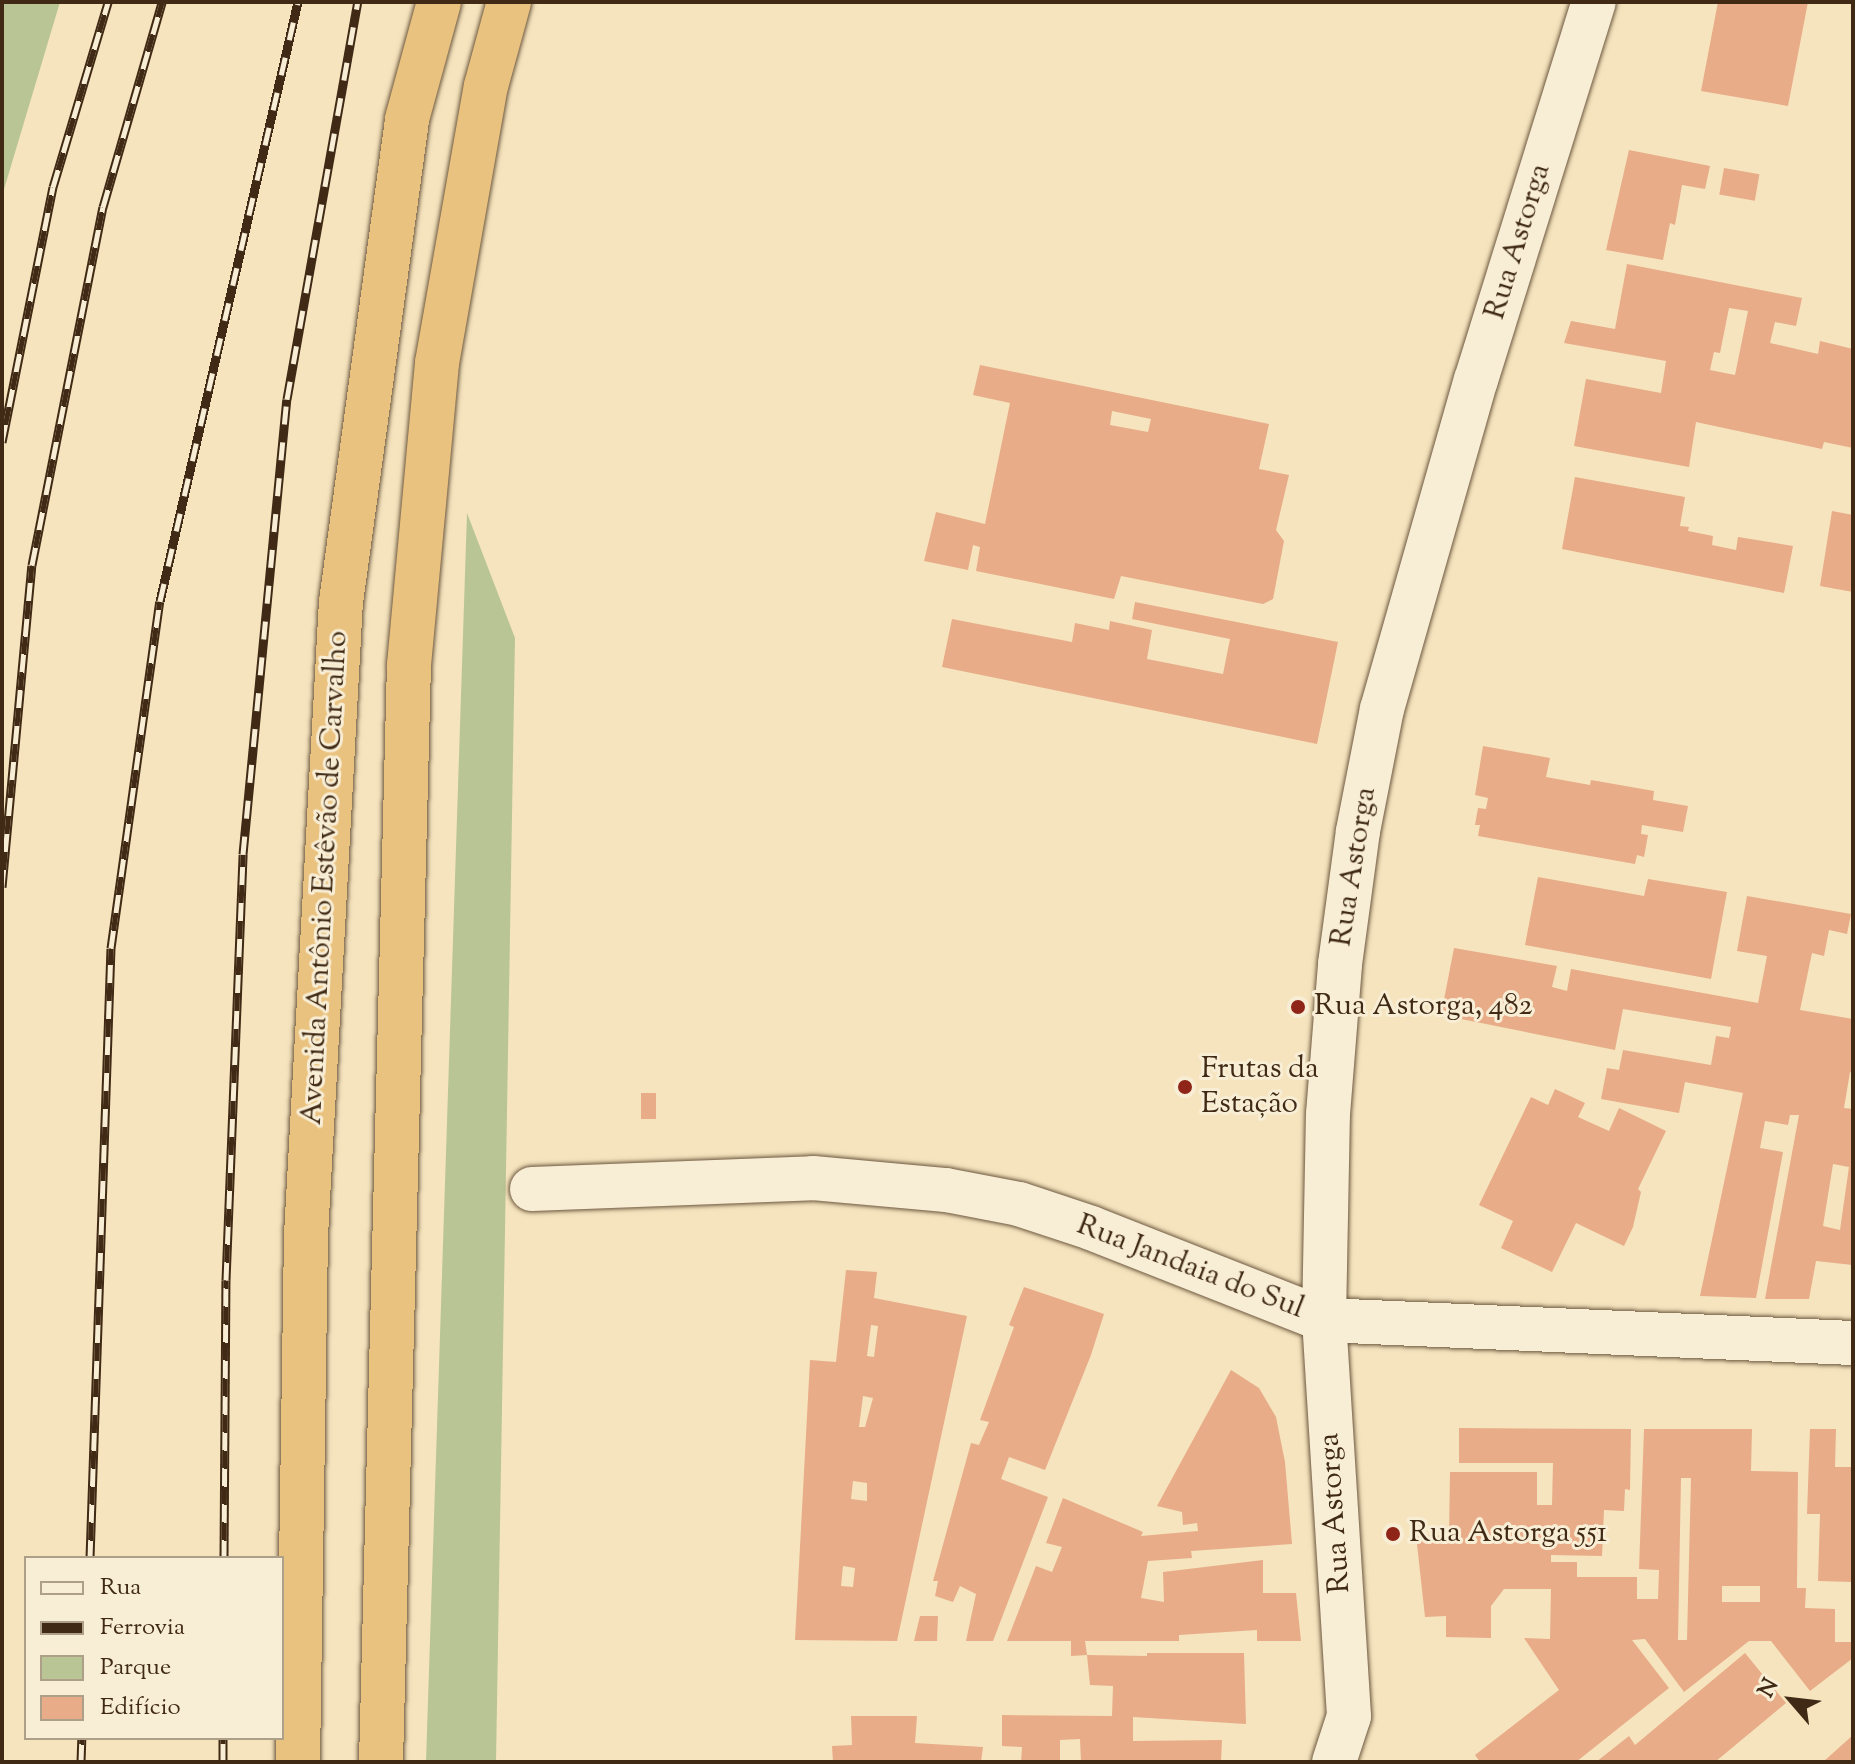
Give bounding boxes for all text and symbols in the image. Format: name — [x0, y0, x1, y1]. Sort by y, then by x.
street label: Rua Astorga — [1478, 160, 1560, 324]
street label: Avenida Antônio Estêvão de Carvalho — [295, 630, 357, 1126]
street label: Rua Astorga — [1325, 785, 1385, 949]
place label: Rua Astorga, 482 — [1314, 989, 1532, 1025]
marker: Rua Astorga, 482 — [1289, 998, 1307, 1016]
place label: Frutas da Estação — [1201, 1052, 1319, 1122]
marker: Frutas da Estação — [1176, 1078, 1194, 1096]
street label: Rua Jandaia do Sul — [1071, 1208, 1309, 1328]
street label: Rua Astorga — [1312, 1432, 1360, 1594]
place label: Rua Astorga 551 — [1409, 1516, 1607, 1552]
marker: Rua Astorga 551 — [1384, 1525, 1402, 1543]
legend — [24, 1556, 284, 1740]
text: Rua — [100, 1571, 141, 1605]
text: Ferrovia — [100, 1611, 185, 1645]
text: Parque — [100, 1651, 171, 1685]
north arrow — [1751, 1660, 1831, 1740]
text: N — [1752, 1673, 1788, 1704]
text: Edifício — [100, 1691, 181, 1725]

